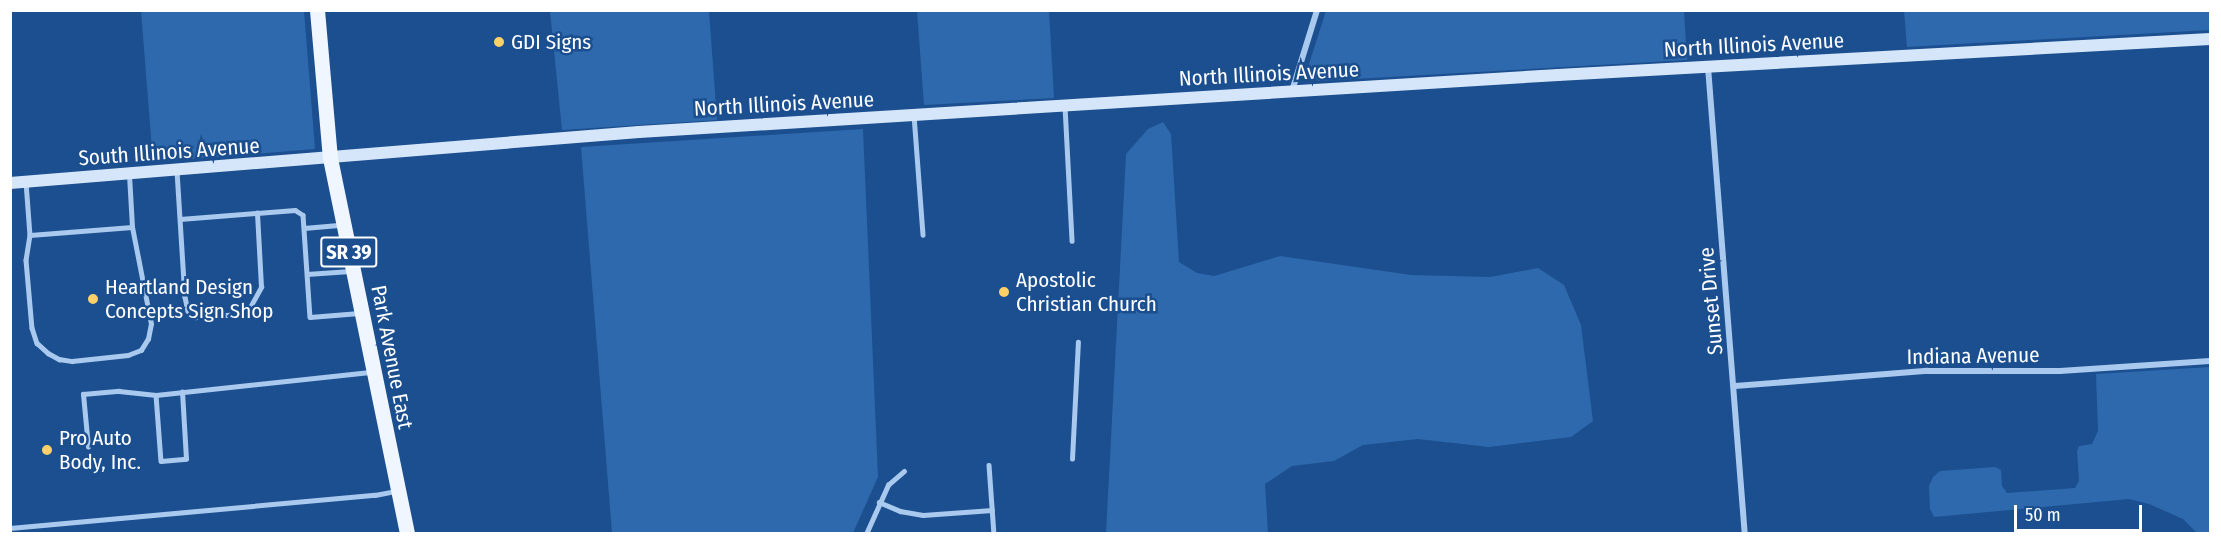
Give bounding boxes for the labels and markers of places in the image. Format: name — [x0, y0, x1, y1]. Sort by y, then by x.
place label: GDI Signs — [511, 29, 591, 55]
marker: GDI Signs — [492, 35, 506, 49]
place label: Apostolic Christian Church — [1016, 267, 1157, 317]
place label: Heartland Design Concepts Sign Shop — [105, 274, 274, 324]
marker: Apostolic Christian Church — [997, 285, 1011, 299]
marker: Heartland Design Concepts Sign Shop — [86, 292, 100, 306]
place label: Pro Auto Body, Inc. — [59, 425, 141, 475]
marker: Pro Auto Body, Inc. — [40, 443, 54, 457]

